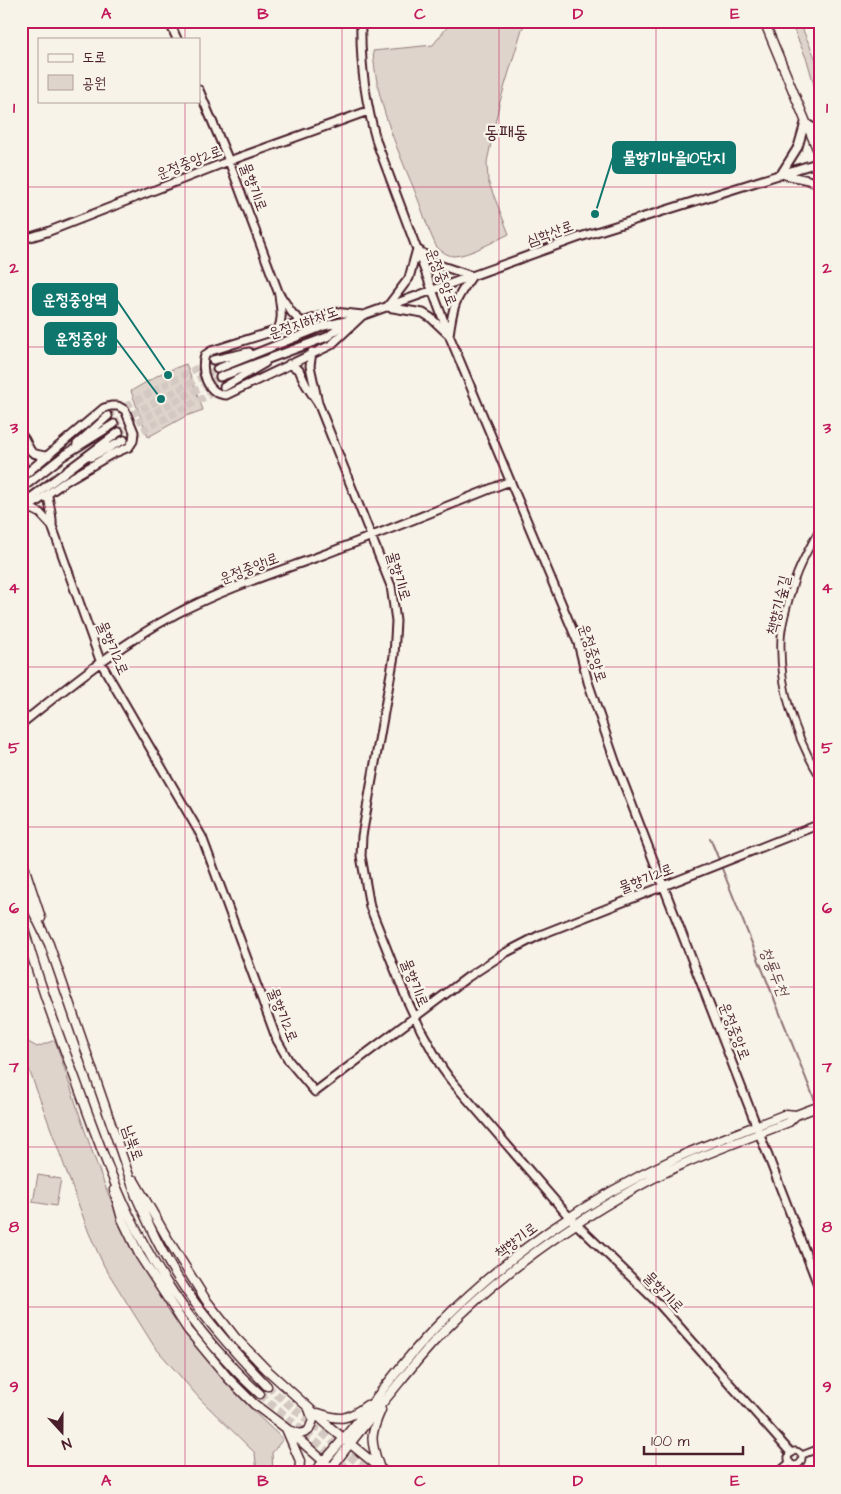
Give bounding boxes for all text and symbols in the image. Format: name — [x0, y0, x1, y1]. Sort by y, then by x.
text: A — [101, 3, 112, 25]
text: B — [257, 3, 269, 25]
text: C — [414, 3, 426, 25]
text: D — [573, 3, 584, 25]
text: E — [730, 3, 740, 25]
legend — [38, 38, 200, 102]
text: 도로 — [82, 47, 106, 68]
text: 공원 — [82, 73, 106, 94]
text: 1 — [13, 97, 16, 119]
text: 1 — [826, 97, 829, 119]
district label: 동패동 — [484, 120, 528, 145]
street label: 운정중앙2로 — [153, 140, 225, 185]
callout: 물향기마을10단지 — [613, 142, 735, 173]
text: 물향기마을10단지 — [623, 147, 725, 169]
street label: 물향기1로 — [235, 160, 272, 214]
street label: 심학산로 — [524, 215, 576, 252]
street label: 운정중앙로 — [421, 245, 462, 309]
text: 2 — [8, 257, 19, 279]
text: 2 — [821, 257, 832, 279]
callout: 운정중앙역 — [33, 284, 117, 315]
text: 운정중앙역 — [43, 289, 107, 311]
street label: 운정지하차도 — [266, 301, 341, 344]
callout: 운정중앙 — [45, 323, 116, 354]
text: 운정중앙 — [55, 328, 107, 350]
text: 3 — [9, 417, 19, 439]
text: 3 — [822, 417, 832, 439]
street label: 운정중앙1로 — [216, 548, 282, 589]
street label: 물향기1로 — [381, 549, 416, 603]
street label: 책향기숲길 — [761, 573, 796, 637]
text: 4 — [9, 577, 20, 599]
text: 4 — [822, 577, 833, 599]
street label: 물향기2로 — [91, 618, 134, 678]
street label: 운정중앙로 — [573, 621, 612, 685]
text: 5 — [8, 737, 20, 759]
text: 5 — [821, 737, 833, 759]
street label: 물향기2로 — [616, 858, 676, 898]
text: 6 — [9, 897, 19, 919]
text: 6 — [822, 897, 832, 919]
water label: 청룡두천 — [754, 943, 795, 1001]
street label: 물향기1로 — [395, 956, 434, 1010]
street label: 물향기2로 — [262, 985, 303, 1045]
street label: 운정중앙로 — [714, 999, 755, 1063]
text: 7 — [8, 1056, 19, 1078]
text: 7 — [821, 1056, 832, 1078]
street label: 남북로 — [117, 1123, 148, 1164]
text: 8 — [9, 1216, 20, 1238]
text: 8 — [822, 1216, 833, 1238]
street label: 책향기로 — [491, 1217, 542, 1263]
street label: 물향기1로 — [639, 1267, 689, 1318]
text: 9 — [9, 1376, 19, 1398]
text: 9 — [822, 1376, 832, 1398]
north arrow — [38, 1406, 88, 1456]
scale bar — [644, 1424, 742, 1456]
text: 100 m — [651, 1431, 690, 1452]
text: N — [58, 1432, 74, 1454]
text: A — [101, 1470, 112, 1492]
text: B — [257, 1470, 269, 1492]
text: C — [414, 1470, 426, 1492]
text: D — [573, 1470, 584, 1492]
text: E — [730, 1470, 740, 1492]

